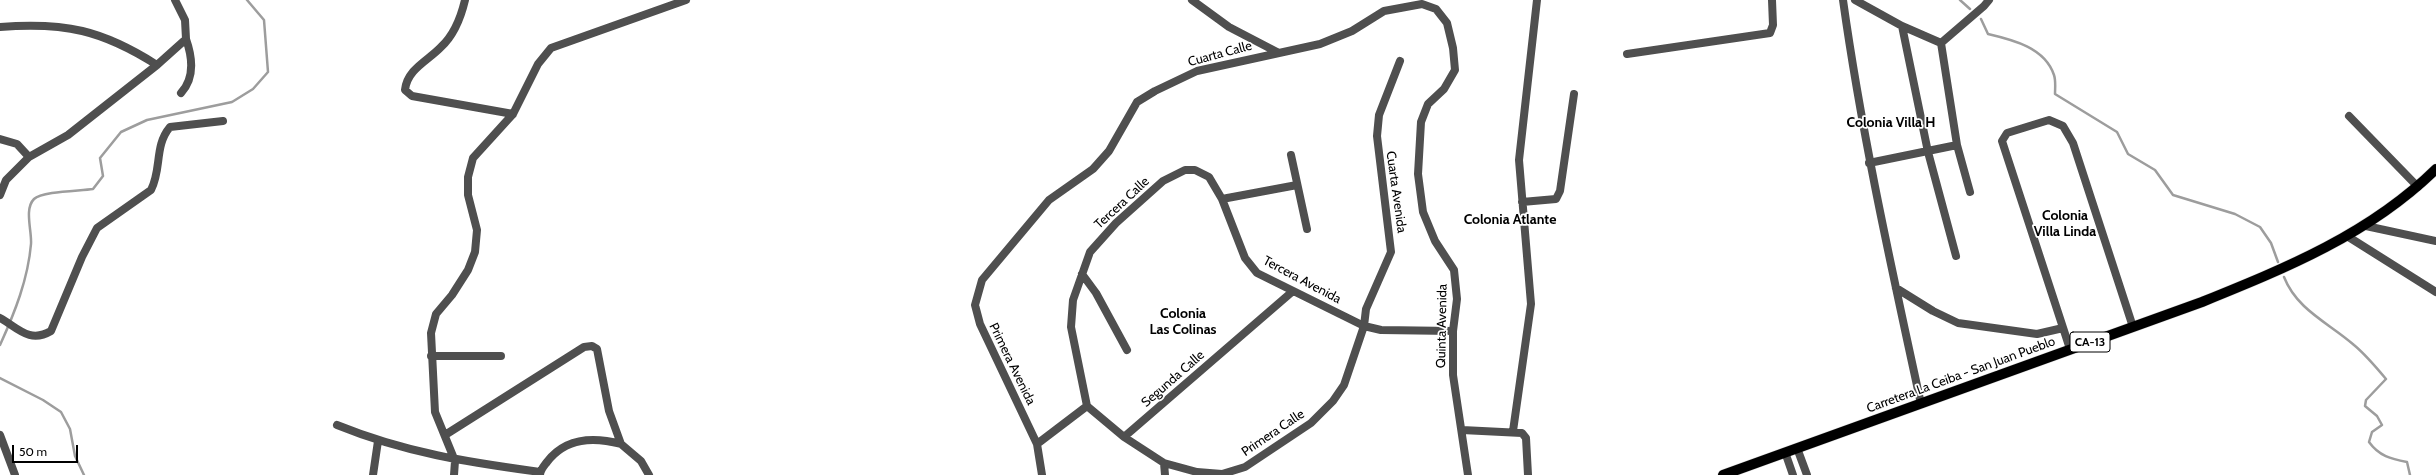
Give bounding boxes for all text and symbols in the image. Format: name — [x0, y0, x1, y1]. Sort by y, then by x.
street label: Cuarta Calle — [1186, 38, 1254, 70]
district label: Colonia Villa H — [1847, 115, 1935, 131]
street label: Cuarta Avenida — [1383, 150, 1409, 234]
street label: Tercera Calle — [1091, 174, 1153, 232]
district label: Colonia Villa Linda — [2034, 208, 2096, 240]
district label: Colonia Atlante — [1464, 212, 1556, 228]
street label: Tercera Avenida — [1260, 253, 1344, 307]
street label: Quinta Avenida — [1433, 284, 1451, 368]
district label: Colonia Las Colinas — [1149, 306, 1217, 338]
street label: Primera Avenida — [985, 320, 1039, 408]
road number: CA-13 — [2070, 332, 2110, 352]
street label: Carretera La Ceiba - San Juan Pueblo — [1865, 334, 2057, 416]
street label: Segunda Calle — [1138, 347, 1208, 411]
street label: Primera Calle — [1239, 406, 1307, 460]
scale bar — [14, 437, 80, 463]
text: 50 m — [19, 444, 47, 459]

